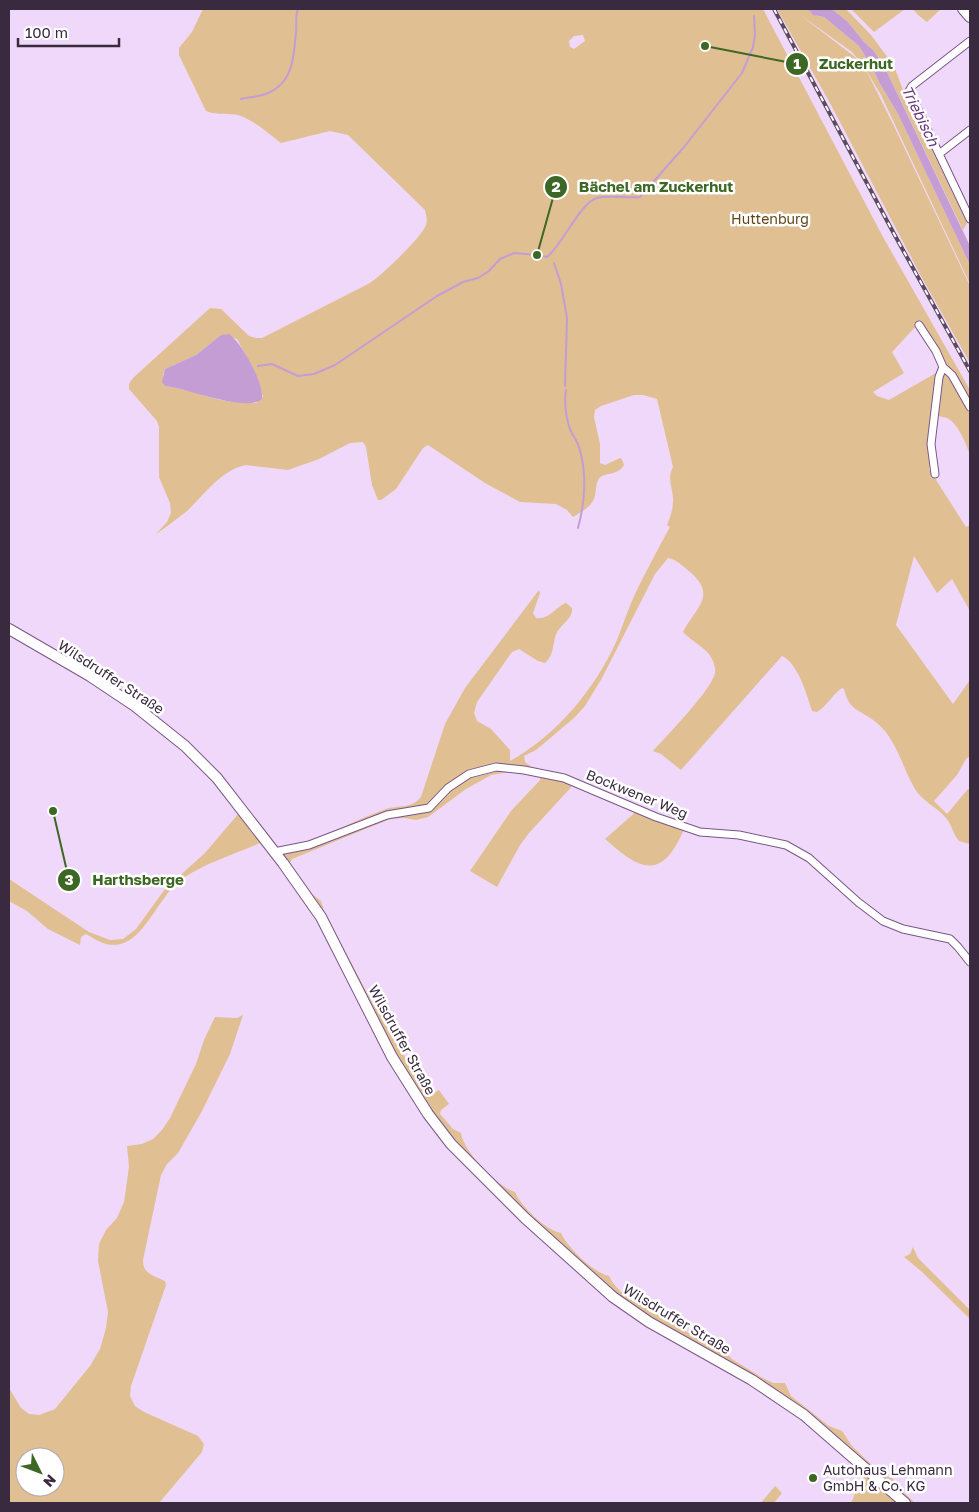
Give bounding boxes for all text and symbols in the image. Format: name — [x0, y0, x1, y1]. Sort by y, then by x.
scale bar — [18, 15, 119, 47]
text: 100 m — [25, 23, 68, 41]
callout: Zuckerhut — [784, 49, 903, 79]
text: 1 — [793, 54, 801, 72]
text: Zuckerhut — [819, 54, 893, 72]
water label: Triebisch — [899, 82, 944, 149]
callout: Bächel am Zuckerhut — [543, 172, 743, 202]
text: 2 — [551, 177, 561, 195]
text: Bächel am Zuckerhut — [579, 177, 733, 195]
park label: Huttenburg — [731, 210, 809, 227]
street label: Wilsdruffer Straße — [55, 636, 167, 717]
street label: Bockwener Weg — [584, 765, 690, 822]
callout: Harthsberge — [57, 865, 193, 895]
text: 3 — [64, 870, 74, 888]
text: Harthsberge — [92, 870, 184, 888]
street label: Wilsdruffer Straße — [365, 982, 440, 1098]
street label: Wilsdruffer Straße — [620, 1280, 734, 1357]
north arrow — [15, 1447, 65, 1497]
place label: Autohaus Lehmann GmbH & Co. KG — [823, 1461, 953, 1494]
text: N — [40, 1471, 60, 1491]
marker: Autohaus Lehmann GmbH & Co. KG — [807, 1472, 819, 1484]

